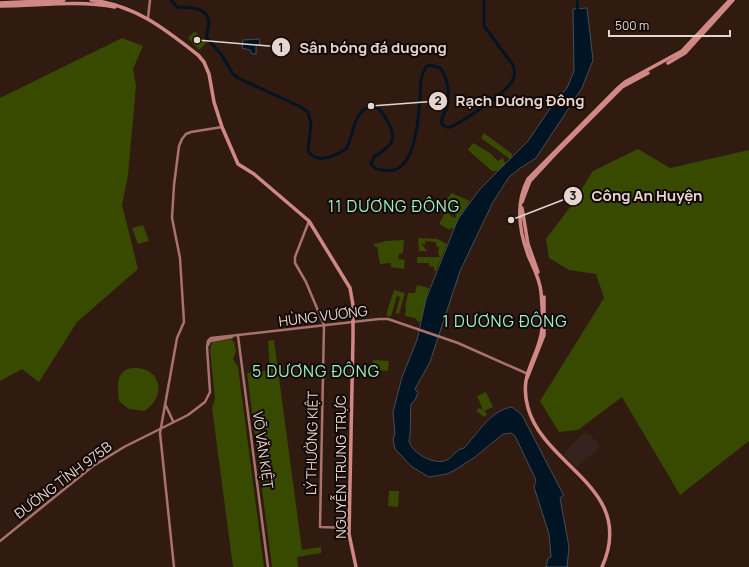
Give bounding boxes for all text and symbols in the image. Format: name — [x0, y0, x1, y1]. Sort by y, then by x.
scale bar — [609, 12, 730, 38]
text: 500 m — [615, 17, 649, 34]
callout: Sân bóng đá dugong — [271, 34, 455, 61]
text: Sân bóng đá dugong — [299, 37, 447, 58]
text: 1 — [278, 39, 284, 56]
callout: Rạch Dương Đông — [428, 87, 593, 114]
text: Rạch Dương Đông — [456, 90, 584, 111]
text: 2 — [434, 92, 442, 109]
callout: Công An Huyện — [563, 182, 710, 209]
text: Công An Huyện — [592, 185, 702, 206]
text: 3 — [570, 187, 577, 204]
district label: 11 DƯƠNG ĐÔNG — [328, 195, 460, 217]
street label: HÙNG VƯƠNG — [277, 301, 369, 330]
district label: 1 DƯƠNG ĐÔNG — [443, 310, 567, 332]
district label: 5 DƯƠNG ĐÔNG — [252, 360, 380, 382]
street label: LÝ THƯỜNG KIỆT — [301, 390, 322, 495]
street label: NGUYỄN TRUNG TRỰC — [330, 395, 350, 539]
street label: VÕ VĂN KIỆT — [249, 410, 278, 490]
street label: ĐƯỜNG TỈNH 975B — [10, 436, 116, 522]

